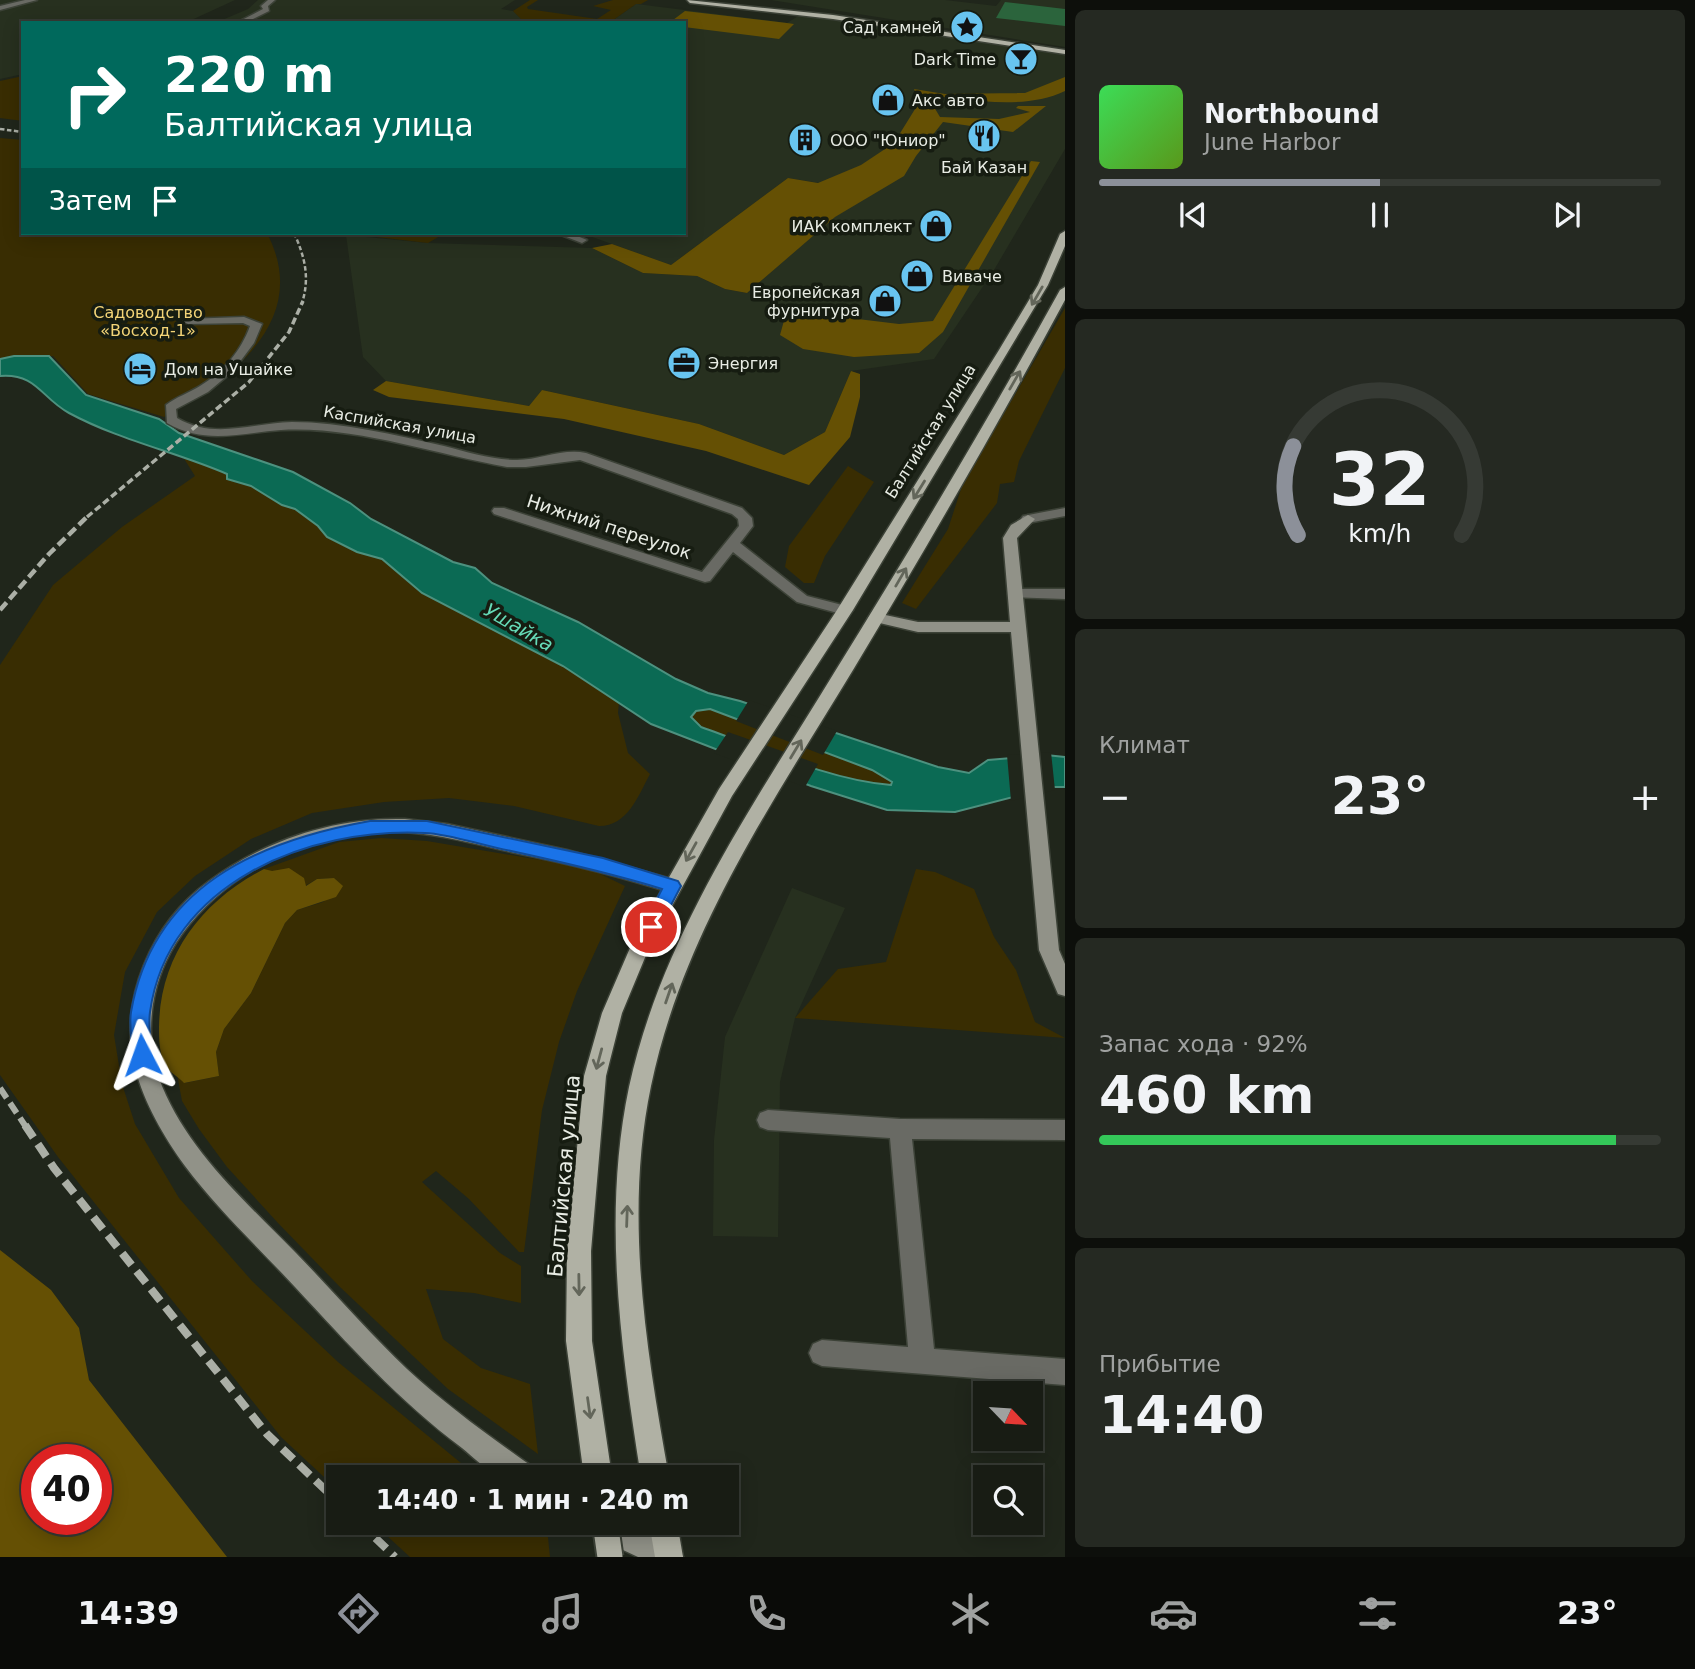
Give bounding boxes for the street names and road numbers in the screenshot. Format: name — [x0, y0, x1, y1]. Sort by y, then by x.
street label: Балтийская улица — [881, 361, 980, 502]
street label: Каспийская улица — [322, 402, 478, 447]
street label: Нижний переулок — [524, 490, 694, 563]
street label: Балтийская улица — [543, 1074, 585, 1278]

